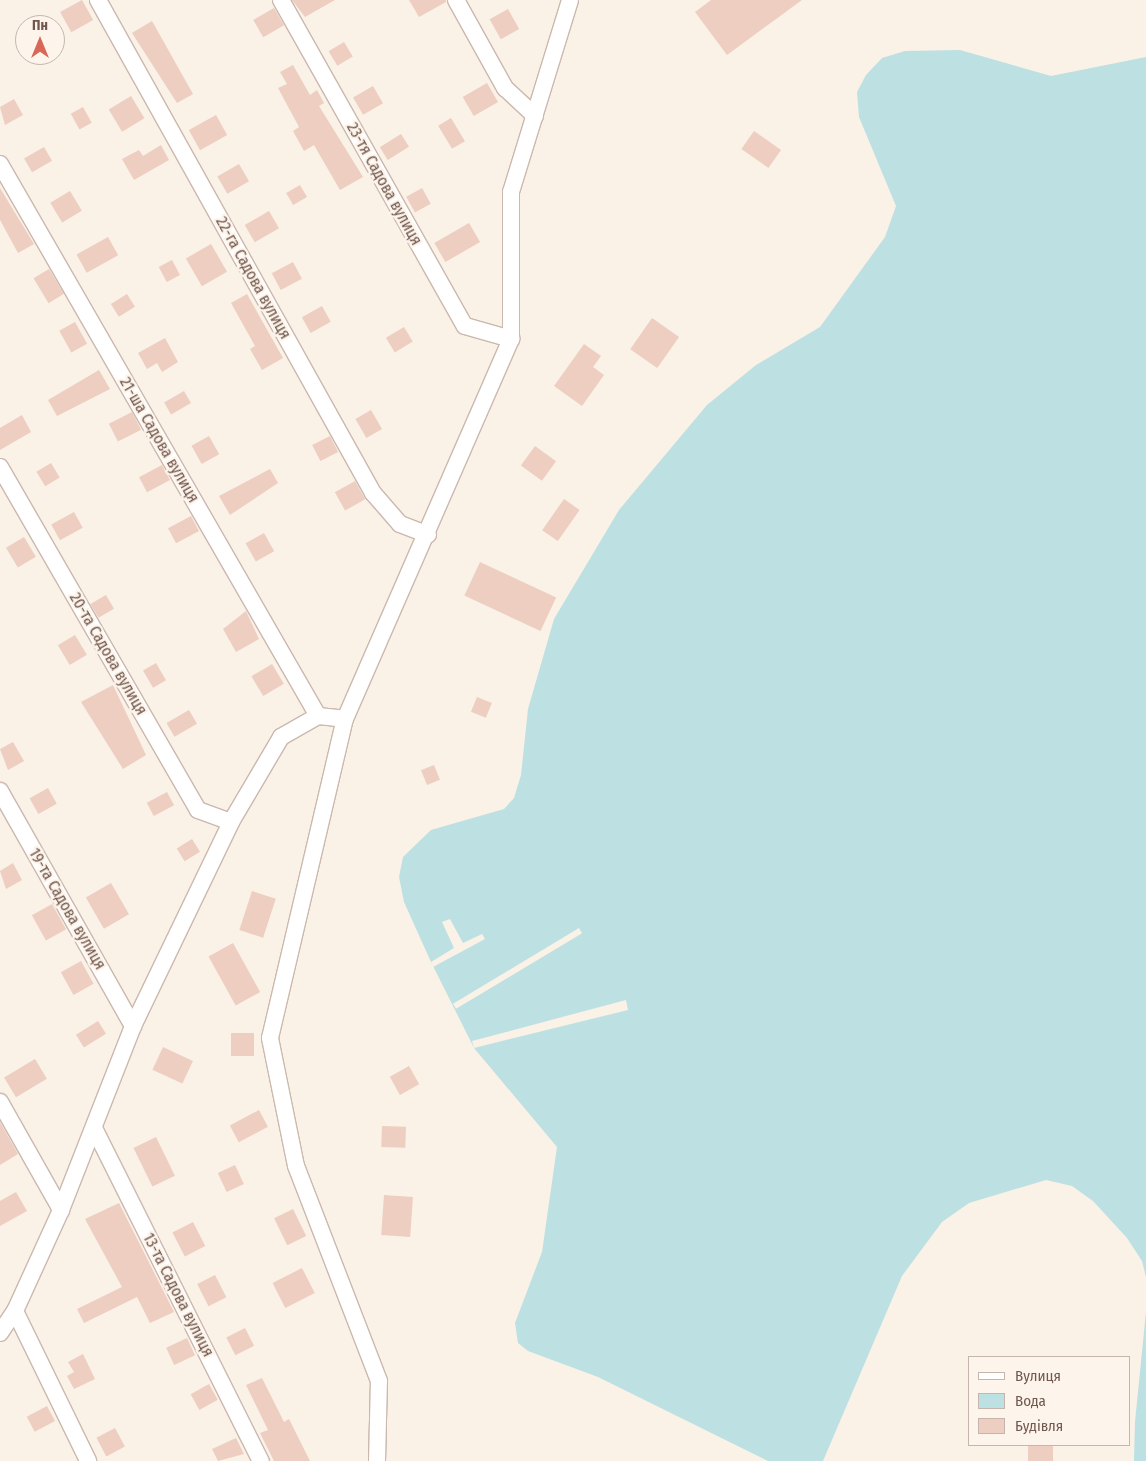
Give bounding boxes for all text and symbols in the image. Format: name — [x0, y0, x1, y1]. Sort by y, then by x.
north arrow — [15, 15, 65, 65]
text: Пн — [32, 17, 48, 34]
street label: 23-тя Садова вулиця — [342, 119, 426, 249]
street label: 22-га Садова вулиця — [211, 213, 295, 343]
street label: 21-ша Садова вулиця — [115, 374, 203, 506]
street label: 20-та Садова вулиця — [65, 589, 151, 719]
street label: 19-та Садова вулиця — [24, 845, 110, 973]
street label: 13-та Садова вулиця — [139, 1230, 217, 1360]
legend — [968, 1356, 1131, 1446]
text: Вулиця — [1015, 1367, 1061, 1385]
text: Вода — [1015, 1392, 1046, 1410]
text: Будівля — [1015, 1417, 1063, 1435]

